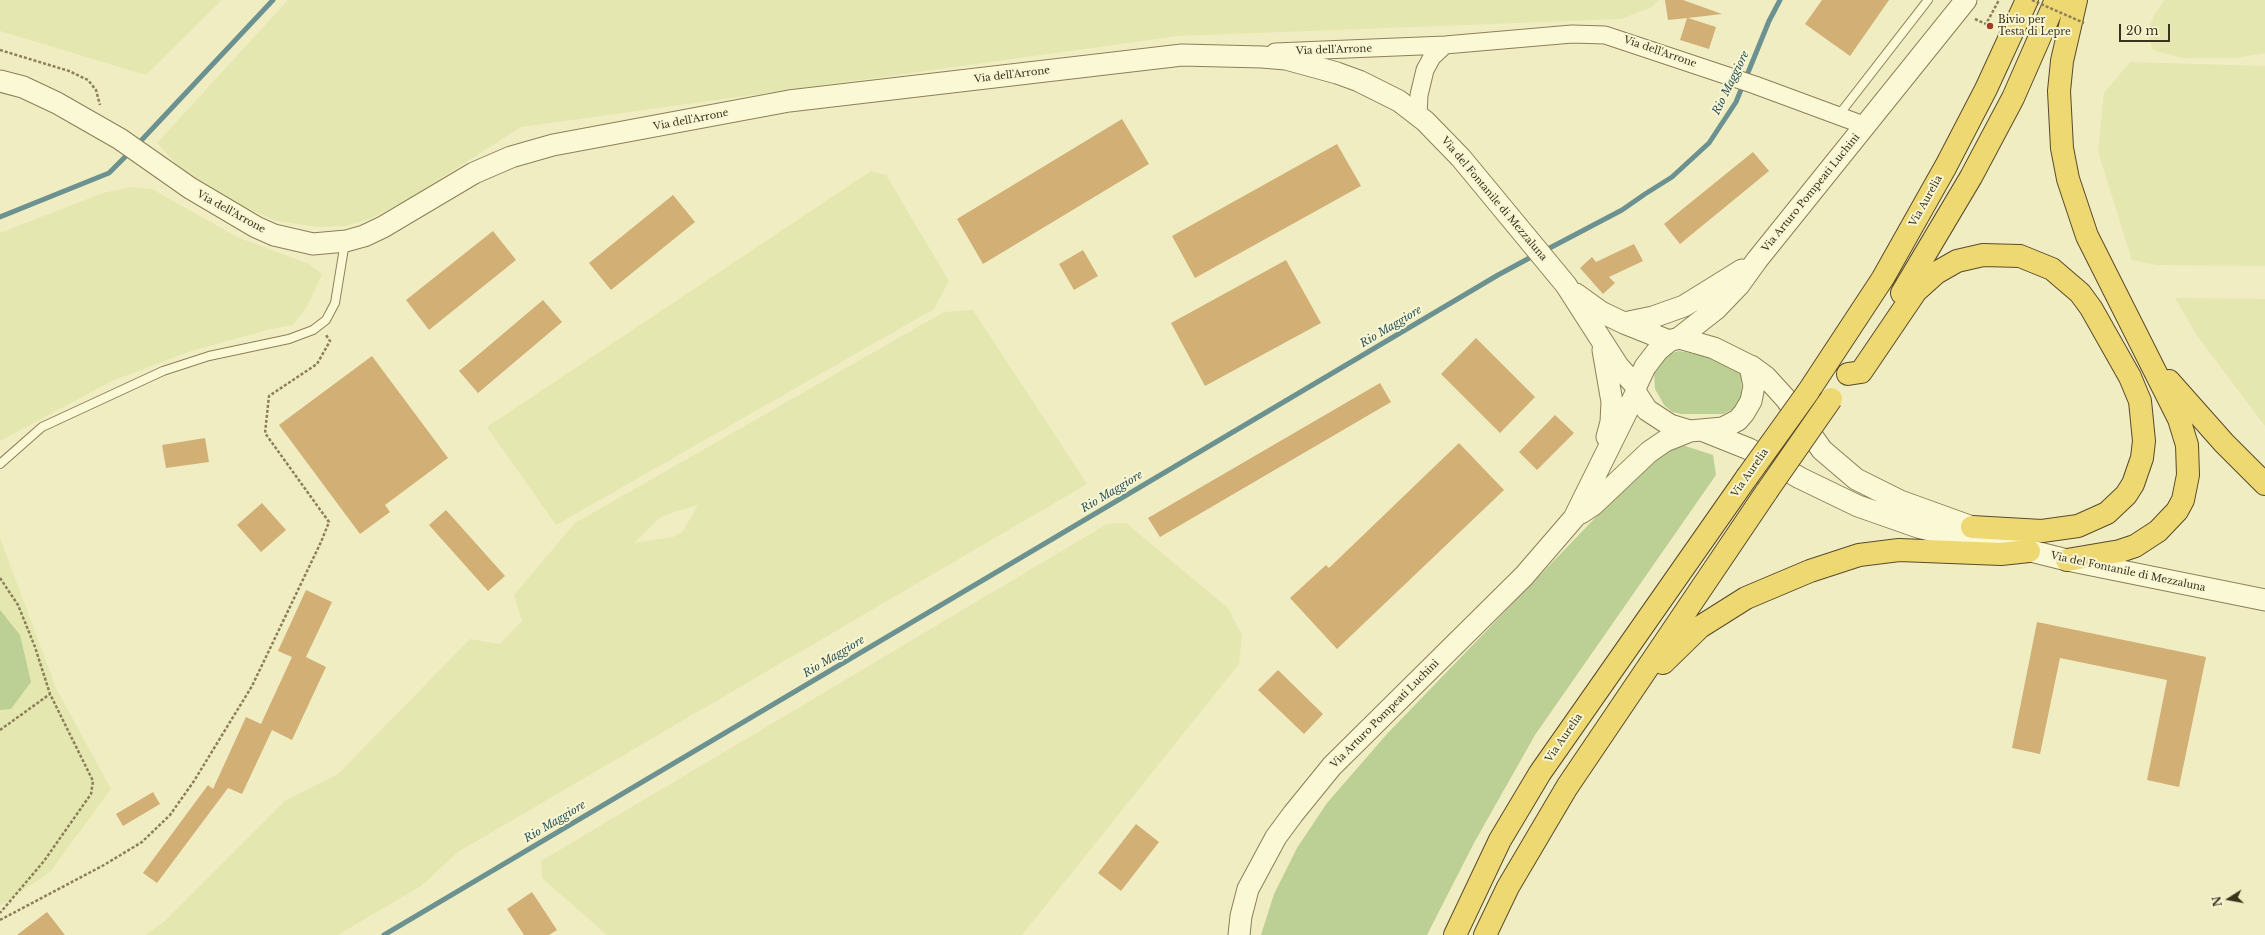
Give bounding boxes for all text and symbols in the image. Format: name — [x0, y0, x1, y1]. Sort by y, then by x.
place label: Bivio per Testa di Lepre — [1998, 14, 2071, 38]
scale bar — [2121, 16, 2172, 42]
marker: Bivio per Testa di Lepre — [1985, 21, 1995, 31]
text: 20 m — [2126, 23, 2158, 38]
street label: Via dell'Arrone — [1622, 34, 1698, 70]
street label: Via dell'Arrone — [1296, 43, 1372, 57]
water label: Rio Maggiore — [1710, 49, 1752, 117]
street label: Via dell'Arrone — [973, 64, 1051, 86]
street label: Via dell'Arrone — [652, 107, 730, 133]
street label: Via Arturo Pompeati Luchini — [1760, 132, 1862, 254]
street label: Via del Fontanile di Mezzaluna — [1439, 135, 1549, 263]
street label: Via Aurelia — [1907, 173, 1945, 229]
street label: Via dell'Arrone — [195, 188, 267, 236]
water label: Rio Maggiore — [1358, 303, 1424, 351]
street label: Via Aurelia — [1729, 446, 1771, 500]
water label: Rio Maggiore — [1079, 468, 1145, 516]
street label: Via del Fontanile di Mezzaluna — [2050, 550, 2206, 594]
water label: Rio Maggiore — [801, 633, 867, 681]
street label: Via Arturo Pompeati Luchini — [1328, 657, 1442, 771]
street label: Via Aurelia — [1543, 711, 1585, 765]
water label: Rio Maggiore — [522, 798, 588, 846]
north arrow — [2209, 879, 2249, 919]
text: N — [2209, 895, 2225, 908]

